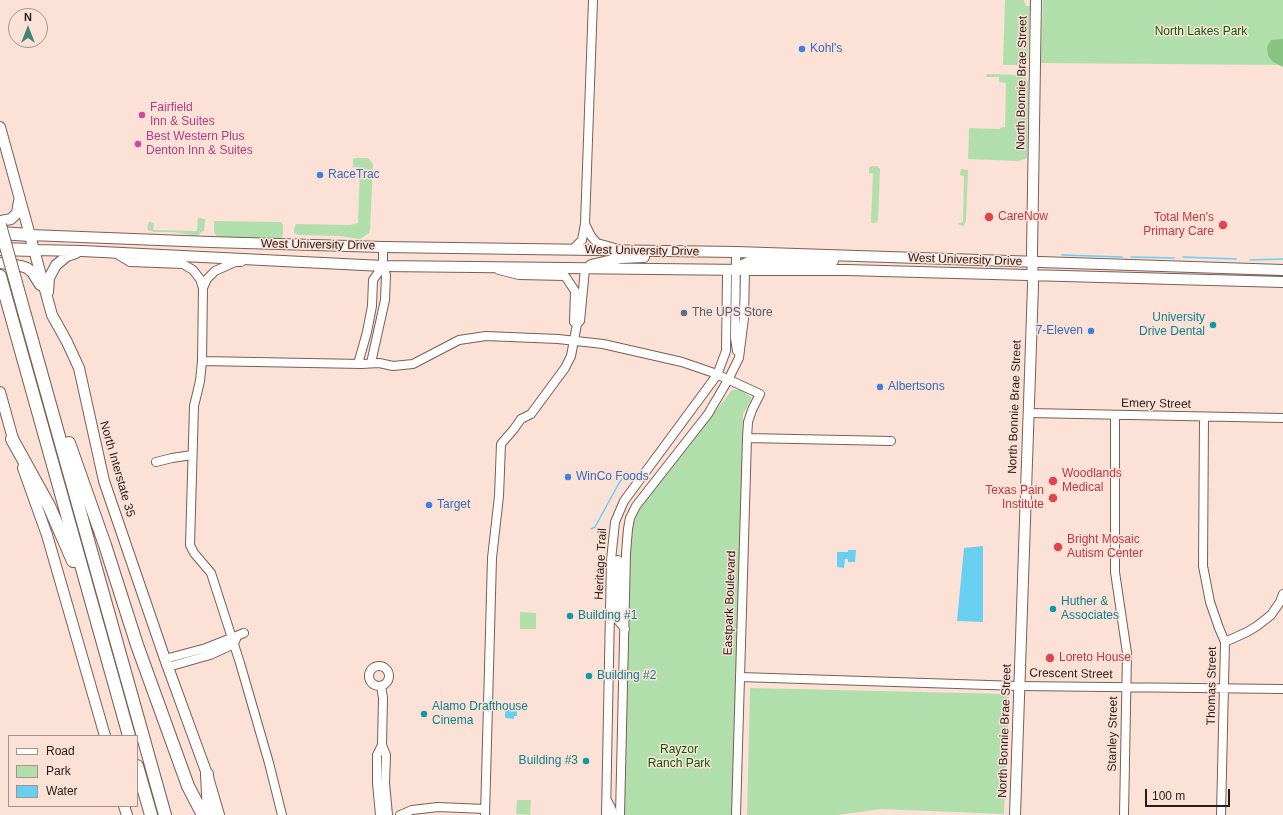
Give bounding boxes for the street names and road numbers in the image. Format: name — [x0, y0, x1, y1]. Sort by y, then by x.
street label: North Bonnie Brae Street — [1014, 16, 1030, 150]
street label: West University Drive — [261, 237, 375, 253]
street label: West University Drive — [585, 243, 699, 259]
street label: West University Drive — [908, 251, 1022, 269]
street label: North Bonnie Brae Street — [1005, 340, 1025, 474]
street label: Emery Street — [1121, 396, 1191, 412]
street label: North Interstate 35 — [96, 419, 138, 519]
street label: Heritage Trail — [592, 528, 610, 600]
street label: Eastpark Boulevard — [721, 550, 739, 656]
street label: Thomas Street — [1204, 647, 1220, 725]
street label: North Bonnie Brae Street — [995, 664, 1015, 798]
street label: Crescent Street — [1029, 666, 1113, 682]
street label: Stanley Street — [1105, 696, 1121, 772]

